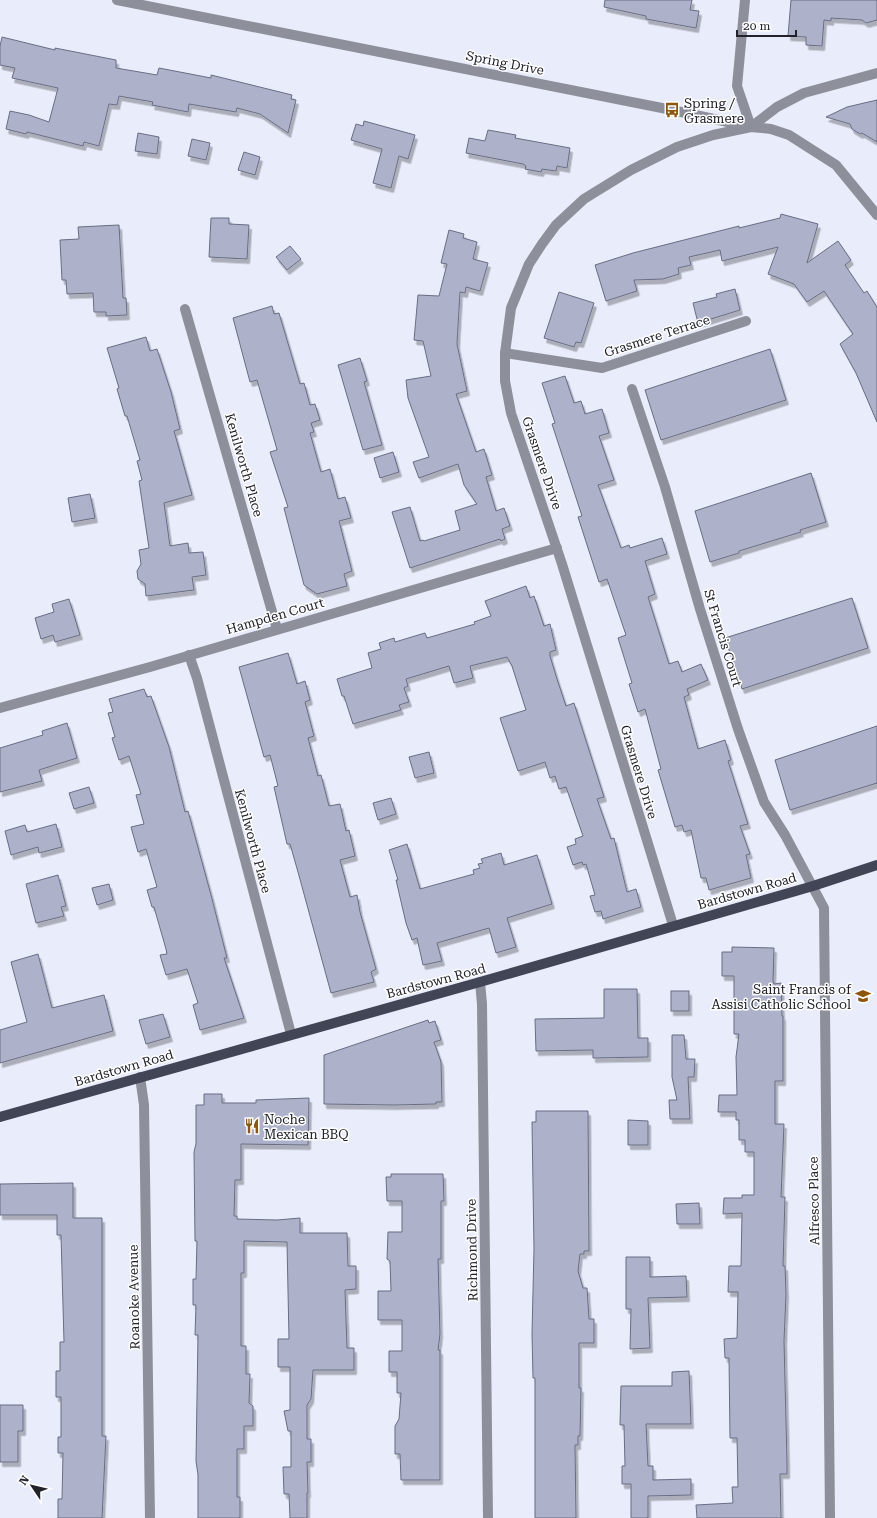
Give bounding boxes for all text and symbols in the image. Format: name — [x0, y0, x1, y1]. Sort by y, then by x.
scale bar — [737, 12, 796, 38]
text: 20 m — [743, 19, 770, 33]
street label: Spring Drive — [465, 48, 545, 78]
place label: Spring / Grasmere — [684, 96, 744, 126]
bus stop icon: Spring / Grasmere — [663, 101, 681, 119]
street label: Grasmere Terrace — [602, 312, 712, 360]
street label: Kenilworth Place — [222, 411, 266, 519]
street label: Grasmere Drive — [519, 415, 565, 511]
street label: St Francis Court — [701, 587, 745, 689]
street label: Hampden Court — [224, 595, 326, 637]
street label: Grasmere Drive — [618, 723, 660, 821]
street label: Kenilworth Place — [232, 787, 274, 895]
street label: Bardstown Road — [696, 870, 799, 912]
street label: Bardstown Road — [385, 960, 488, 1001]
place label: Saint Francis of Assisi Catholic School — [712, 982, 852, 1012]
school or university icon: Saint Francis of Assisi Catholic School — [854, 987, 872, 1005]
street label: Bardstown Road — [73, 1047, 176, 1089]
place label: Noche Mexican BBQ — [264, 1112, 349, 1142]
restaurant icon: Noche Mexican BBQ — [243, 1117, 261, 1135]
street label: Alfresco Place — [806, 1156, 822, 1246]
street label: Richmond Drive — [464, 1199, 480, 1301]
street label: Roanoke Avenue — [126, 1244, 142, 1350]
north arrow — [12, 1466, 52, 1506]
text: N — [16, 1473, 32, 1488]

